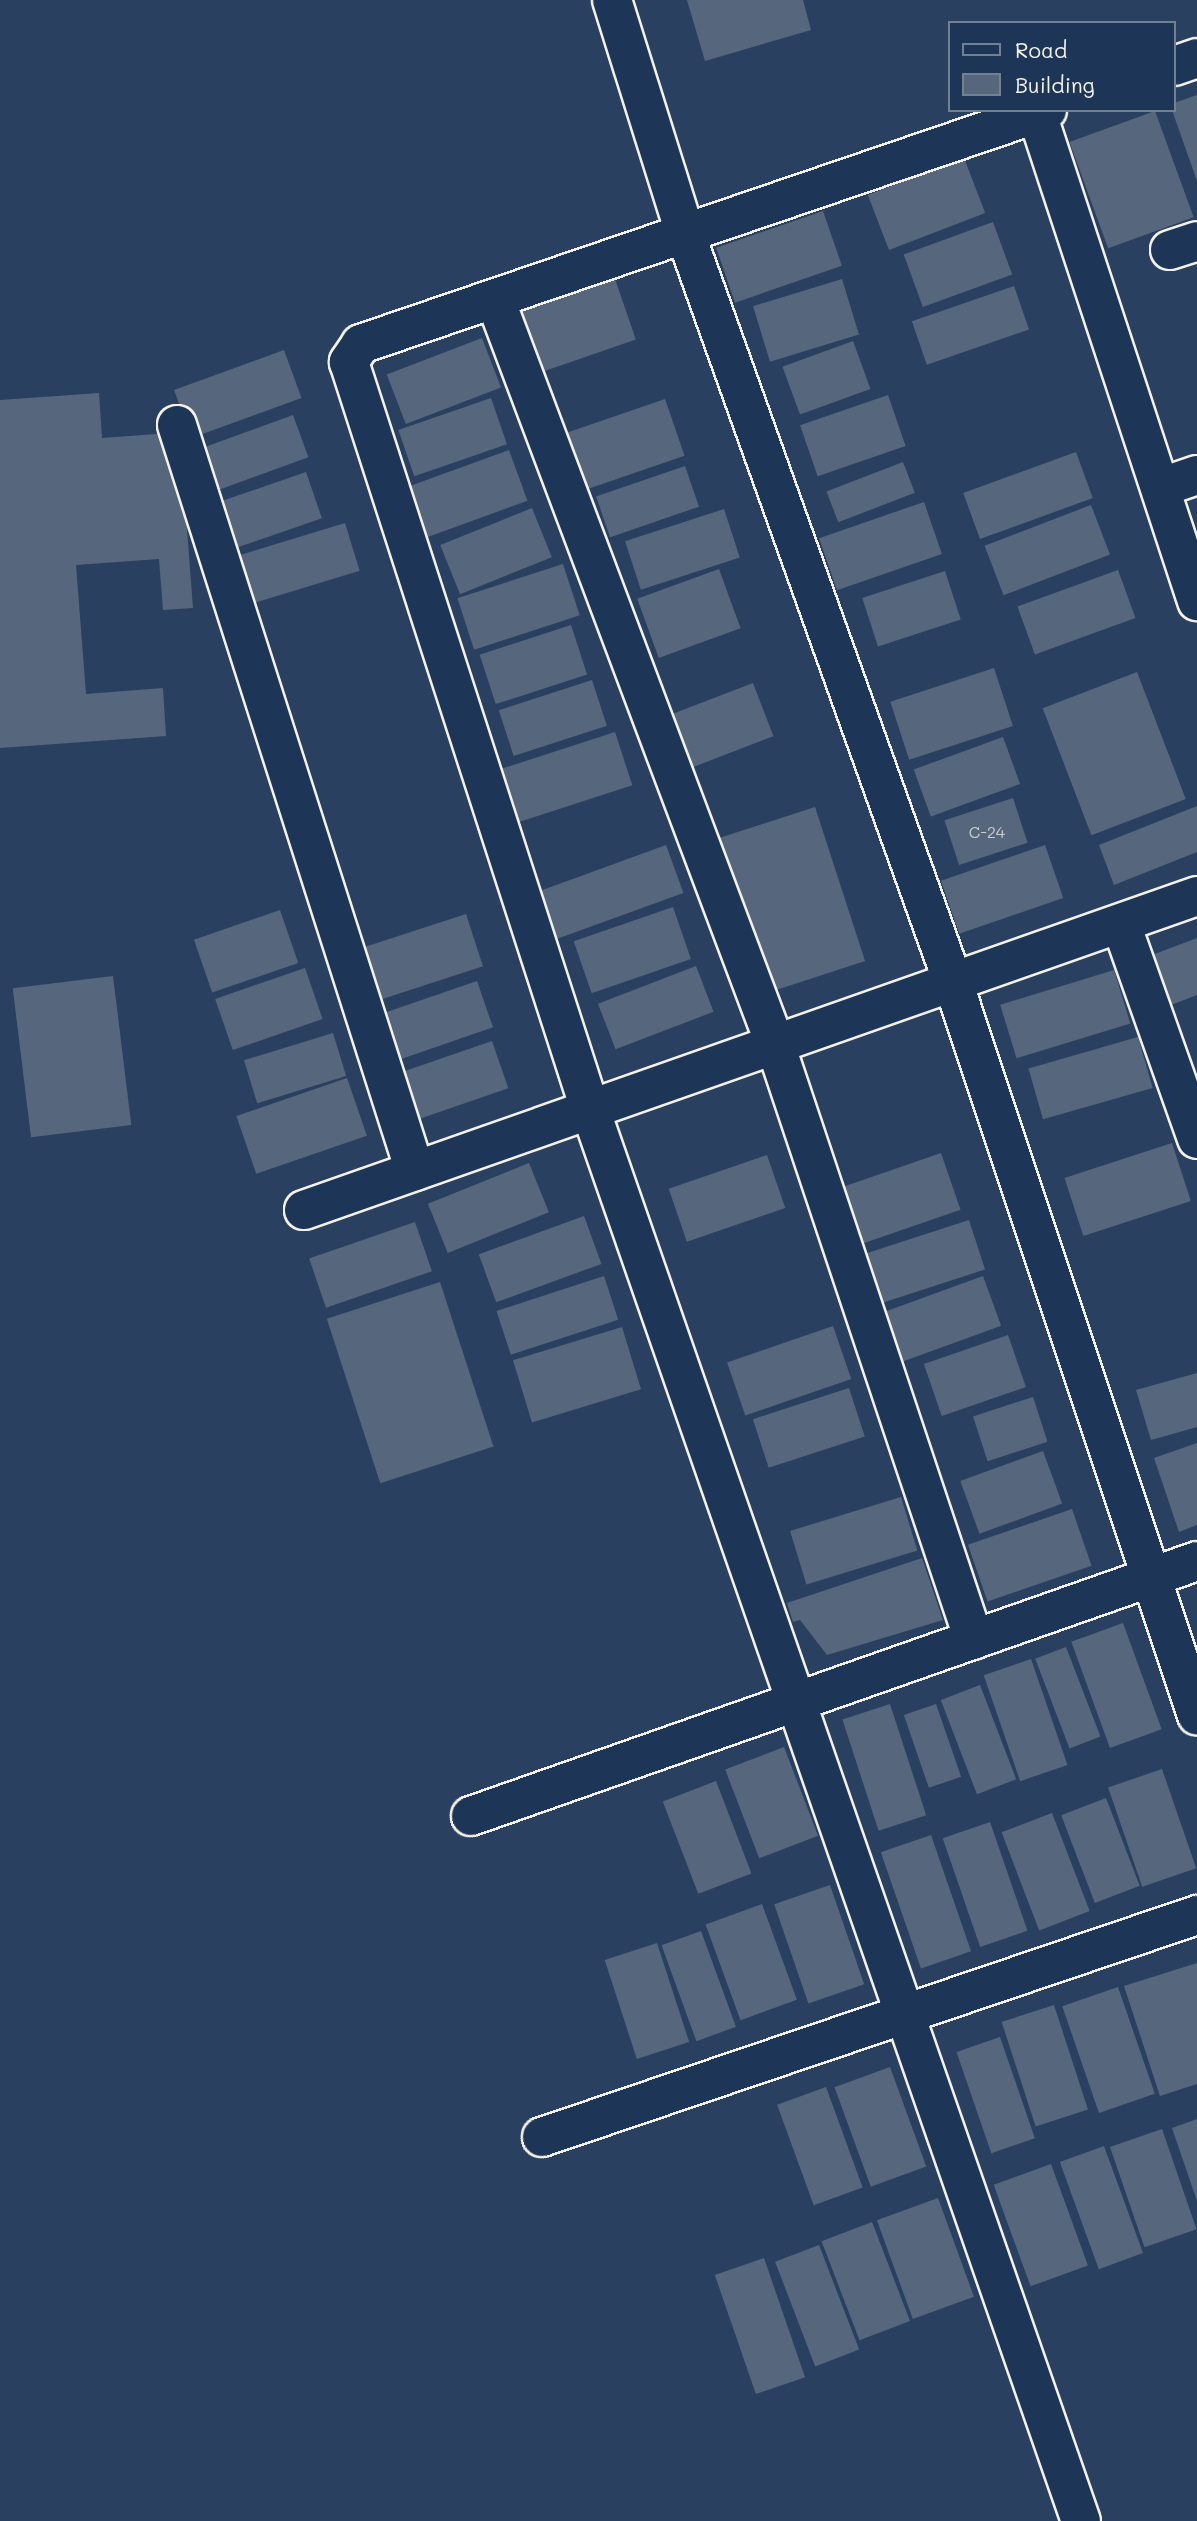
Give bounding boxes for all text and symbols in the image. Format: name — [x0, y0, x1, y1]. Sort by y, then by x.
legend — [948, 21, 1176, 112]
text: Road — [1015, 36, 1067, 63]
text: Building — [1015, 71, 1095, 98]
house number: C-24 — [969, 822, 1005, 842]

